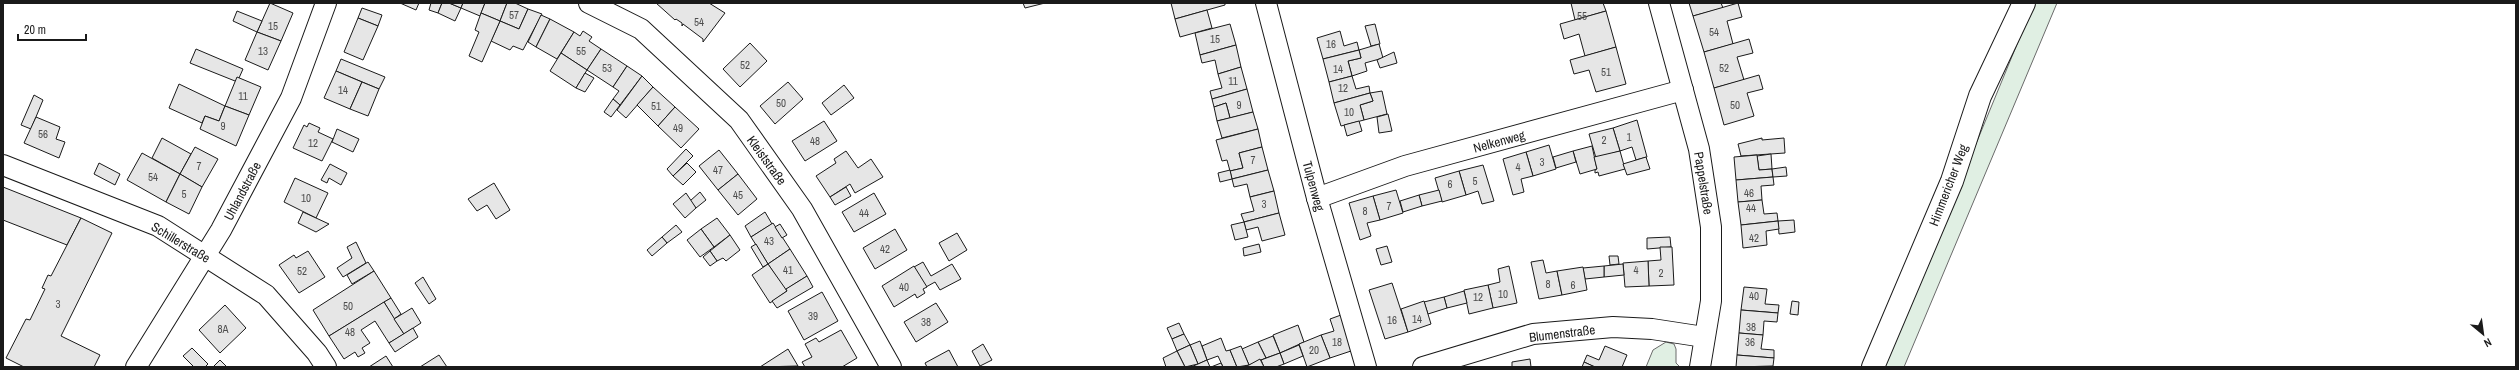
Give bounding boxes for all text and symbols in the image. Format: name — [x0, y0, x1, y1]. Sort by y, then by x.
house number: 57 — [509, 8, 519, 22]
house number: 55 — [1577, 9, 1587, 23]
house number: 54 — [694, 15, 704, 29]
scale bar — [18, 16, 86, 42]
house number: 15 — [268, 19, 278, 33]
text: 20 m — [24, 22, 46, 38]
house number: 54 — [1709, 25, 1719, 39]
house number: 15 — [1210, 32, 1220, 46]
house number: 16 — [1326, 37, 1336, 51]
house number: 13 — [258, 44, 268, 58]
house number: 55 — [576, 44, 586, 58]
house number: 52 — [740, 58, 750, 72]
house number: 53 — [602, 61, 612, 75]
house number: 52 — [1719, 61, 1729, 75]
house number: 14 — [1333, 62, 1343, 76]
house number: 51 — [1601, 65, 1611, 79]
house number: 11 — [1228, 74, 1238, 88]
house number: 12 — [1338, 81, 1348, 95]
house number: 14 — [338, 83, 348, 97]
house number: 11 — [238, 89, 248, 103]
house number: 50 — [776, 96, 786, 110]
house number: 9 — [1236, 98, 1242, 112]
house number: 50 — [1730, 98, 1740, 112]
house number: 51 — [651, 99, 661, 113]
house number: 10 — [1344, 105, 1354, 119]
house number: 9 — [220, 119, 226, 133]
house number: 49 — [673, 121, 683, 135]
street label: Nelkenweg — [1471, 126, 1527, 157]
house number: 56 — [38, 127, 48, 141]
house number: 1 — [1626, 130, 1632, 144]
street label: Kleiststraße — [743, 132, 790, 188]
house number: 2 — [1601, 133, 1607, 147]
house number: 48 — [810, 134, 820, 148]
house number: 12 — [308, 136, 318, 150]
street label: Himmericher Weg — [1925, 142, 1972, 229]
street label: Pappelstraße — [1690, 150, 1717, 216]
house number: 7 — [1250, 153, 1256, 167]
house number: 3 — [1539, 155, 1545, 169]
house number: 7 — [196, 159, 202, 173]
street label: Uhlandstraße — [220, 159, 265, 223]
street label: Tulpenweg — [1299, 159, 1328, 213]
house number: 4 — [1515, 160, 1521, 174]
house number: 47 — [713, 163, 723, 177]
house number: 54 — [148, 170, 158, 184]
house number: 5 — [1472, 174, 1478, 188]
house number: 6 — [1447, 177, 1453, 191]
house number: 46 — [1744, 186, 1754, 200]
house number: 5 — [181, 187, 187, 201]
house number: 45 — [733, 188, 743, 202]
house number: 10 — [301, 191, 311, 205]
house number: 3 — [1261, 197, 1267, 211]
house number: 7 — [1386, 199, 1392, 213]
house number: 44 — [1746, 201, 1756, 215]
house number: 8 — [1362, 204, 1368, 218]
house number: 44 — [859, 206, 869, 220]
street label: Schillerstraße — [148, 218, 213, 267]
house number: 42 — [1749, 231, 1759, 245]
house number: 43 — [764, 234, 774, 248]
house number: 42 — [880, 242, 890, 256]
house number: 41 — [783, 263, 793, 277]
house number: 4 — [1633, 263, 1639, 277]
house number: 52 — [297, 264, 307, 278]
house number: 2 — [1658, 266, 1664, 280]
house number: 8 — [1545, 277, 1551, 291]
house number: 6 — [1570, 278, 1576, 292]
house number: 40 — [899, 280, 909, 294]
house number: 10 — [1498, 287, 1508, 301]
house number: 40 — [1749, 289, 1759, 303]
house number: 12 — [1473, 290, 1483, 304]
house number: 3 — [55, 297, 61, 311]
house number: 50 — [343, 299, 353, 313]
house number: 39 — [808, 309, 818, 323]
house number: 14 — [1412, 312, 1422, 326]
house number: 16 — [1387, 313, 1397, 327]
north arrow — [2463, 314, 2503, 354]
house number: 38 — [921, 315, 931, 329]
house number: 38 — [1746, 320, 1756, 334]
street label: Blumenstraße — [1528, 321, 1596, 346]
house number: 8A — [217, 322, 229, 336]
house number: 48 — [345, 325, 355, 339]
house number: 18 — [1332, 335, 1342, 349]
house number: 36 — [1745, 335, 1755, 349]
text: N — [2482, 335, 2494, 350]
house number: 20 — [1309, 343, 1319, 357]

